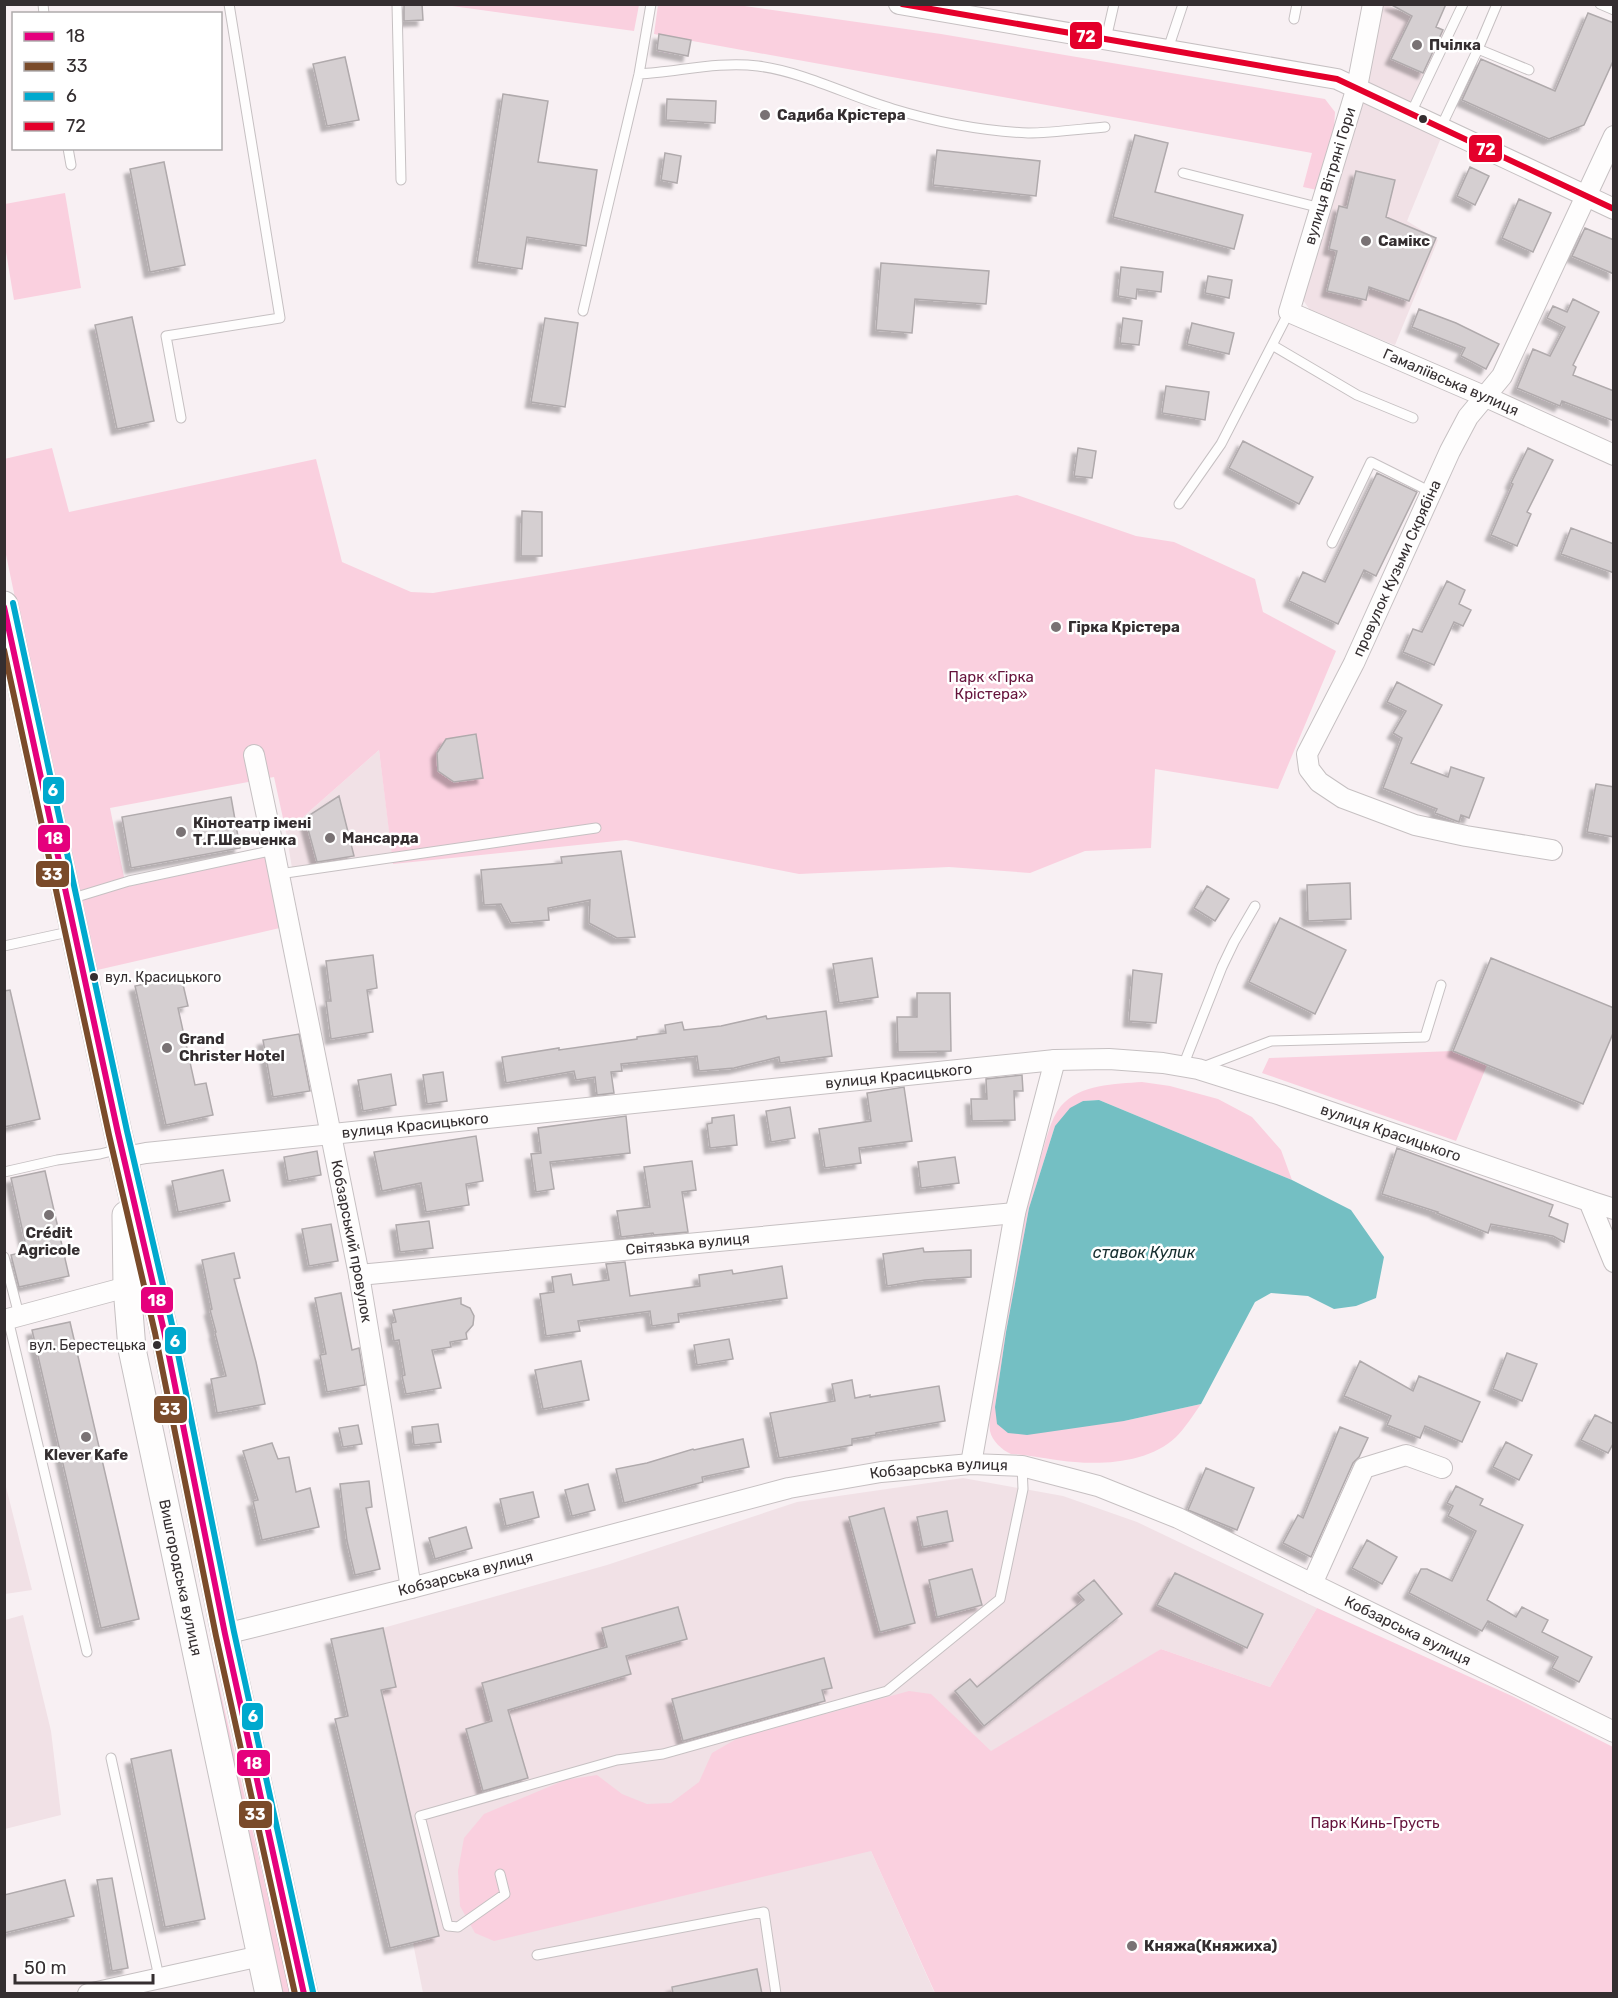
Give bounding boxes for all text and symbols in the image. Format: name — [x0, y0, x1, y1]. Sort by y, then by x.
legend — [12, 12, 222, 150]
line badge: 72 — [1069, 21, 1103, 50]
text: 18 — [66, 25, 85, 47]
text: 72 — [1076, 27, 1096, 46]
place label: Пчілка — [1429, 36, 1481, 54]
marker: Пчілка — [1410, 38, 1424, 52]
text: 33 — [66, 55, 88, 77]
text: 6 — [66, 85, 77, 107]
street label: вулиця Вітряні Гори — [1301, 105, 1359, 247]
place label: Садиба Крістера — [777, 106, 906, 124]
marker: Садиба Крістера — [758, 108, 772, 122]
unlabelled marker — [1417, 113, 1429, 125]
text: 72 — [66, 115, 86, 137]
line badge: 72 — [1468, 134, 1503, 163]
text: 72 — [1476, 140, 1496, 159]
place label: Самікс — [1378, 232, 1430, 250]
marker: Самікс — [1359, 234, 1373, 248]
street label: Гамаліївська вулиця — [1380, 345, 1522, 420]
street label: провулок Кузьми Скрябіна — [1349, 477, 1445, 659]
place label: Гірка Крістера — [1068, 618, 1180, 636]
marker: Гірка Крістера — [1049, 620, 1063, 634]
park label: Парк «Гірка Крістера» — [948, 668, 1034, 703]
line badge: 6 — [42, 776, 65, 805]
text: 6 — [48, 781, 58, 800]
place label: Кінотеатр імені Т.Г.Шевченка — [193, 814, 311, 849]
line badge: 18 — [37, 824, 71, 853]
marker: Кінотеатр імені Т.Г.Шевченка — [174, 825, 188, 839]
text: 18 — [45, 829, 64, 848]
place label: Мансарда — [342, 829, 419, 847]
marker: Мансарда — [323, 831, 337, 845]
line badge: 33 — [35, 860, 70, 888]
text: 33 — [41, 865, 63, 884]
place label: вул. Красицького — [105, 969, 221, 986]
marker: вул. Красицького — [88, 971, 100, 983]
place label: Grand Christer Hotel — [179, 1030, 285, 1065]
marker: Grand Christer Hotel — [160, 1041, 174, 1055]
street label: вулиця Красицького — [824, 1060, 973, 1092]
street label: вулиця Красицького — [1318, 1100, 1464, 1165]
street label: вулиця Красицького — [341, 1109, 489, 1142]
street label: Кобзарський провулок — [327, 1158, 376, 1324]
marker: Crédit Agricole — [42, 1208, 56, 1222]
place label: Crédit Agricole — [18, 1224, 80, 1259]
street label: Світязька вулиця — [625, 1229, 750, 1259]
water label: ставок Кулик — [1093, 1243, 1196, 1262]
line badge: 18 — [140, 1286, 174, 1314]
text: 18 — [148, 1291, 167, 1310]
line badge: 6 — [164, 1326, 187, 1355]
text: 6 — [170, 1332, 180, 1351]
place label: вул. Берестецька — [29, 1337, 146, 1354]
marker: вул. Берестецька — [151, 1339, 163, 1351]
line badge: 33 — [153, 1395, 188, 1424]
text: 33 — [159, 1400, 181, 1419]
marker: Klever Kafe — [79, 1430, 93, 1444]
place label: Klever Kafe — [44, 1446, 128, 1464]
street label: Кобзарська вулиця — [868, 1455, 1008, 1483]
street label: Вишгородська вулиця — [155, 1498, 206, 1658]
street label: Кобзарська вулиця — [396, 1547, 535, 1600]
street label: Кобзарська вулиця — [1341, 1592, 1474, 1669]
line badge: 6 — [241, 1702, 264, 1731]
text: 6 — [248, 1707, 258, 1726]
line badge: 18 — [236, 1749, 271, 1777]
text: 18 — [244, 1754, 263, 1773]
line badge: 33 — [238, 1800, 273, 1829]
text: 33 — [244, 1805, 266, 1824]
park label: Парк Кинь-Грусть — [1311, 1814, 1440, 1832]
place label: Княжа(Княжиха) — [1144, 1937, 1277, 1955]
marker: Княжа(Княжиха) — [1125, 1939, 1139, 1953]
scale bar — [15, 1947, 153, 1985]
text: 50 m — [24, 1957, 67, 1979]

